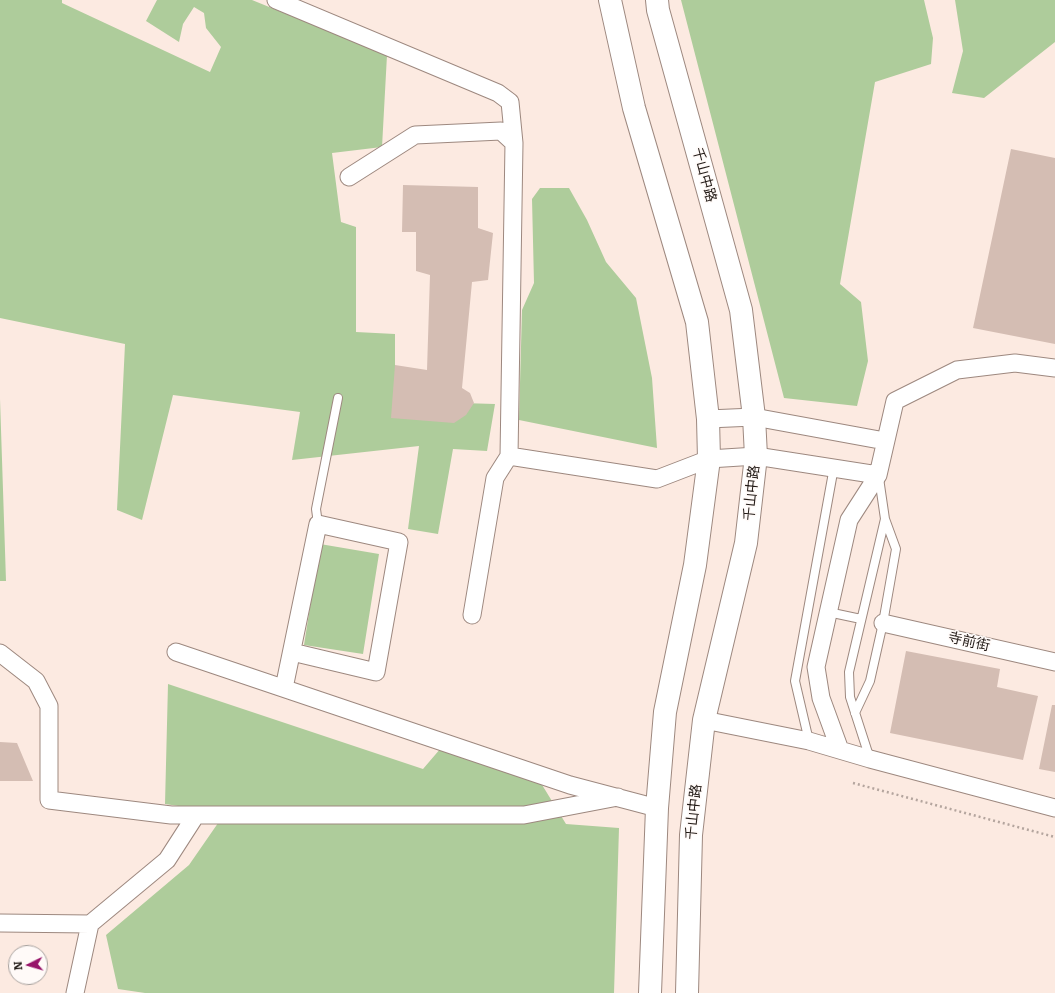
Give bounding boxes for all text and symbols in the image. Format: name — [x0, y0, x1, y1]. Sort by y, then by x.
street label: 千山中路 — [689, 146, 719, 204]
street label: 千山中路 — [741, 464, 763, 522]
street label: 寺前街 — [947, 629, 991, 655]
street label: 千山中路 — [683, 783, 705, 841]
north arrow — [8, 945, 48, 985]
text: N — [9, 961, 25, 971]

